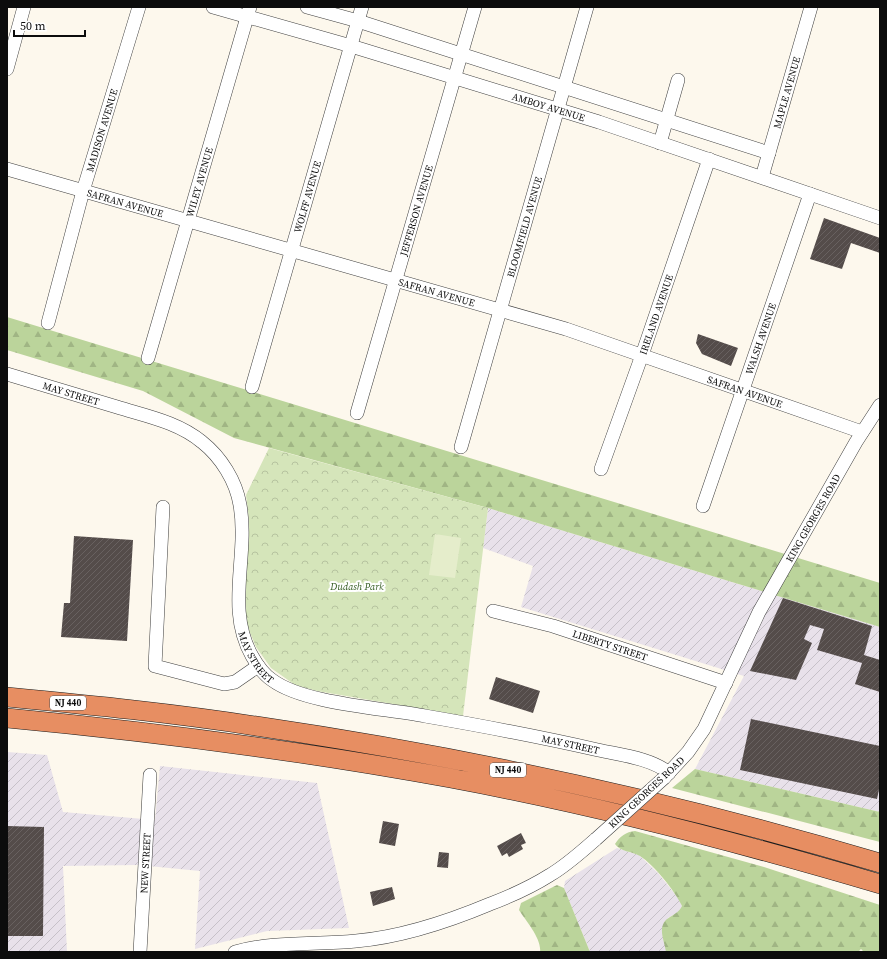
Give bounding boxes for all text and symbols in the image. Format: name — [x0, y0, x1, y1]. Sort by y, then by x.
scale bar — [14, 12, 85, 38]
text: 50 m — [20, 18, 46, 34]
street label: MAPLE AVENUE — [770, 55, 803, 130]
street label: MADISON AVENUE — [83, 87, 121, 174]
street label: AMBOY AVENUE — [510, 90, 586, 124]
street label: WILEY AVENUE — [183, 146, 216, 219]
street label: WOLFF AVENUE — [291, 159, 324, 234]
street label: JEFFERSON AVENUE — [397, 164, 436, 258]
street label: BLOOMFIELD AVENUE — [504, 175, 545, 279]
street label: SAFRAN AVENUE — [86, 186, 165, 220]
street label: IRELAND AVENUE — [637, 273, 676, 356]
street label: SAFRAN AVENUE — [397, 275, 476, 310]
street label: WALSH AVENUE — [743, 301, 779, 376]
street label: SAFRAN AVENUE — [706, 373, 784, 411]
street label: MAY STREET — [41, 379, 101, 408]
street label: KING GEORGES ROAD — [783, 472, 843, 565]
park label: Dudash Park — [329, 580, 384, 593]
street label: LIBERTY STREET — [571, 627, 649, 664]
street label: MAY STREET — [235, 630, 276, 686]
road number: NJ 440 — [50, 696, 86, 710]
street label: MAY STREET — [540, 732, 601, 757]
street label: KING GEORGES ROAD — [606, 754, 687, 831]
road number: NJ 440 — [490, 763, 526, 777]
street label: NEW STREET — [137, 833, 154, 894]

